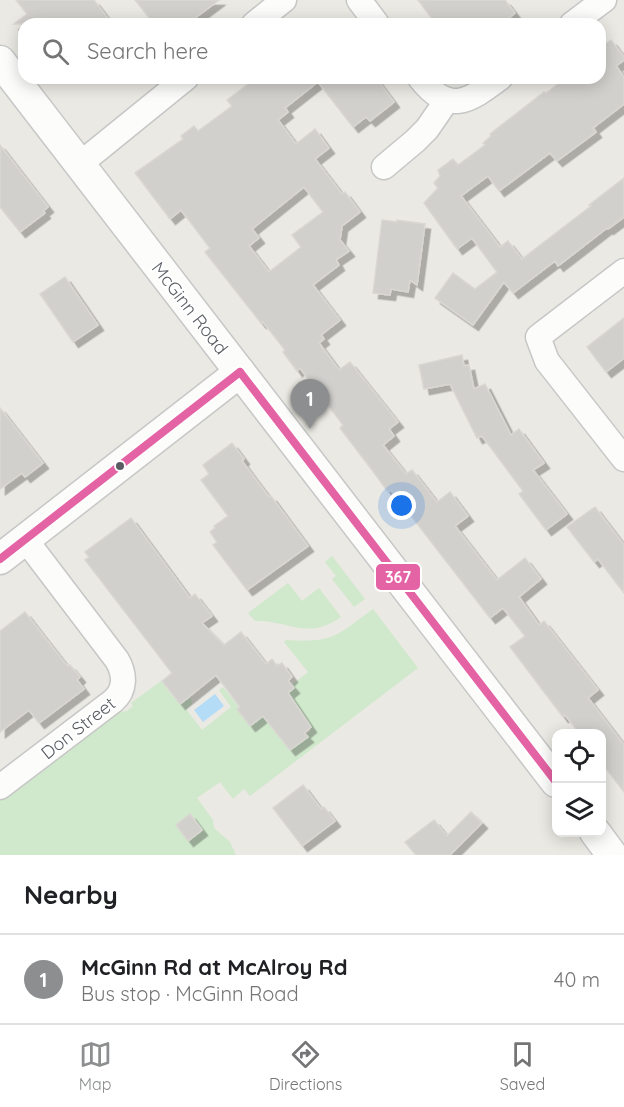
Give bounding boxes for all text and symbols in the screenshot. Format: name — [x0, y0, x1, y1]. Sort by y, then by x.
search box — [18, 18, 606, 84]
icon: search — [39, 35, 72, 68]
text: Search here — [87, 37, 208, 65]
street label: McGinn Road — [147, 257, 233, 359]
pin: 1 — [290, 380, 330, 429]
unlabelled marker — [114, 460, 126, 472]
your location — [387, 491, 416, 520]
line badge: 367 — [375, 563, 421, 591]
text: 367 — [385, 567, 411, 587]
street label: Don Street — [36, 692, 120, 764]
map controls — [552, 729, 606, 837]
button: locate — [552, 729, 606, 783]
button: layers — [552, 783, 606, 837]
text: Nearby — [24, 878, 118, 911]
text: McGinn Rd at McAlroy Rd — [81, 953, 347, 981]
text: 1 — [40, 967, 47, 992]
text: 40 m — [554, 967, 600, 992]
text: Bus stop · McGinn Road — [81, 981, 299, 1006]
tab: Map — [79, 1038, 112, 1094]
tab: Directions — [269, 1038, 342, 1094]
tab: Saved — [500, 1038, 545, 1094]

